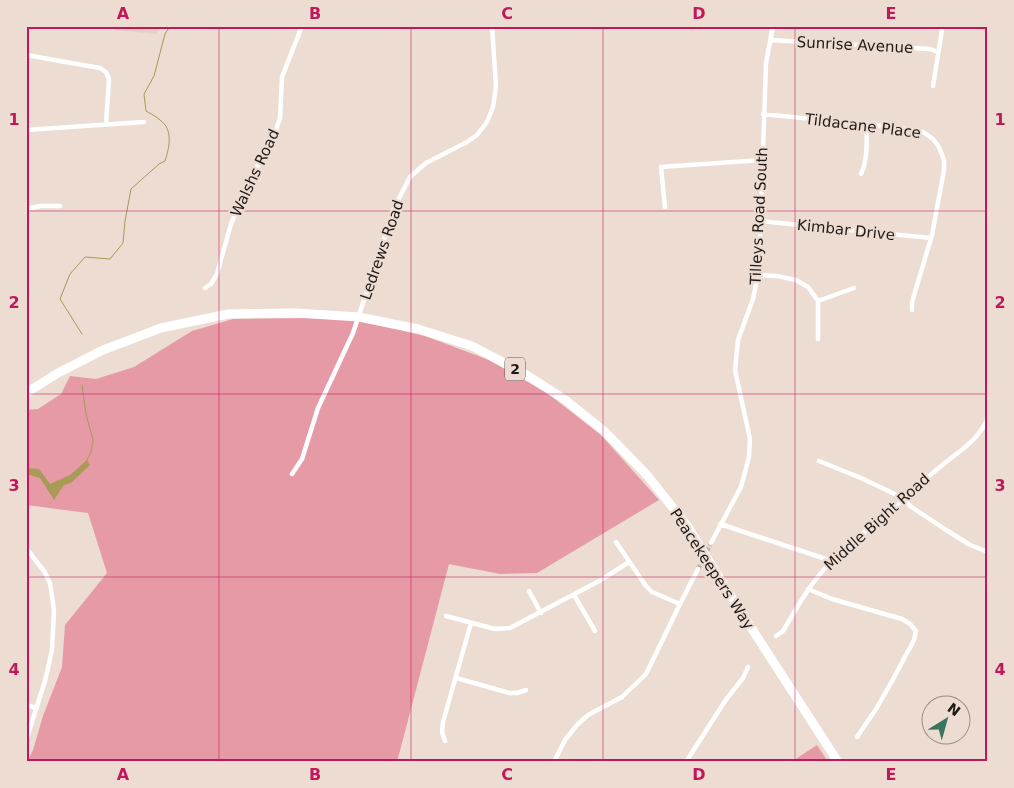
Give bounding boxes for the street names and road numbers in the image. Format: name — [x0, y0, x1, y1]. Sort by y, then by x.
street label: Sunrise Avenue — [796, 33, 914, 57]
street label: Tildacane Place — [803, 110, 922, 142]
street label: Walshs Road — [227, 126, 283, 220]
street label: Tilleys Road South — [746, 147, 772, 286]
street label: Ledrews Road — [356, 198, 408, 302]
street label: Kimbar Drive — [796, 216, 896, 244]
road number: 2 — [505, 358, 525, 380]
street label: Middle Bight Road — [820, 470, 934, 574]
street label: Peacekeepers Way — [666, 505, 758, 633]

